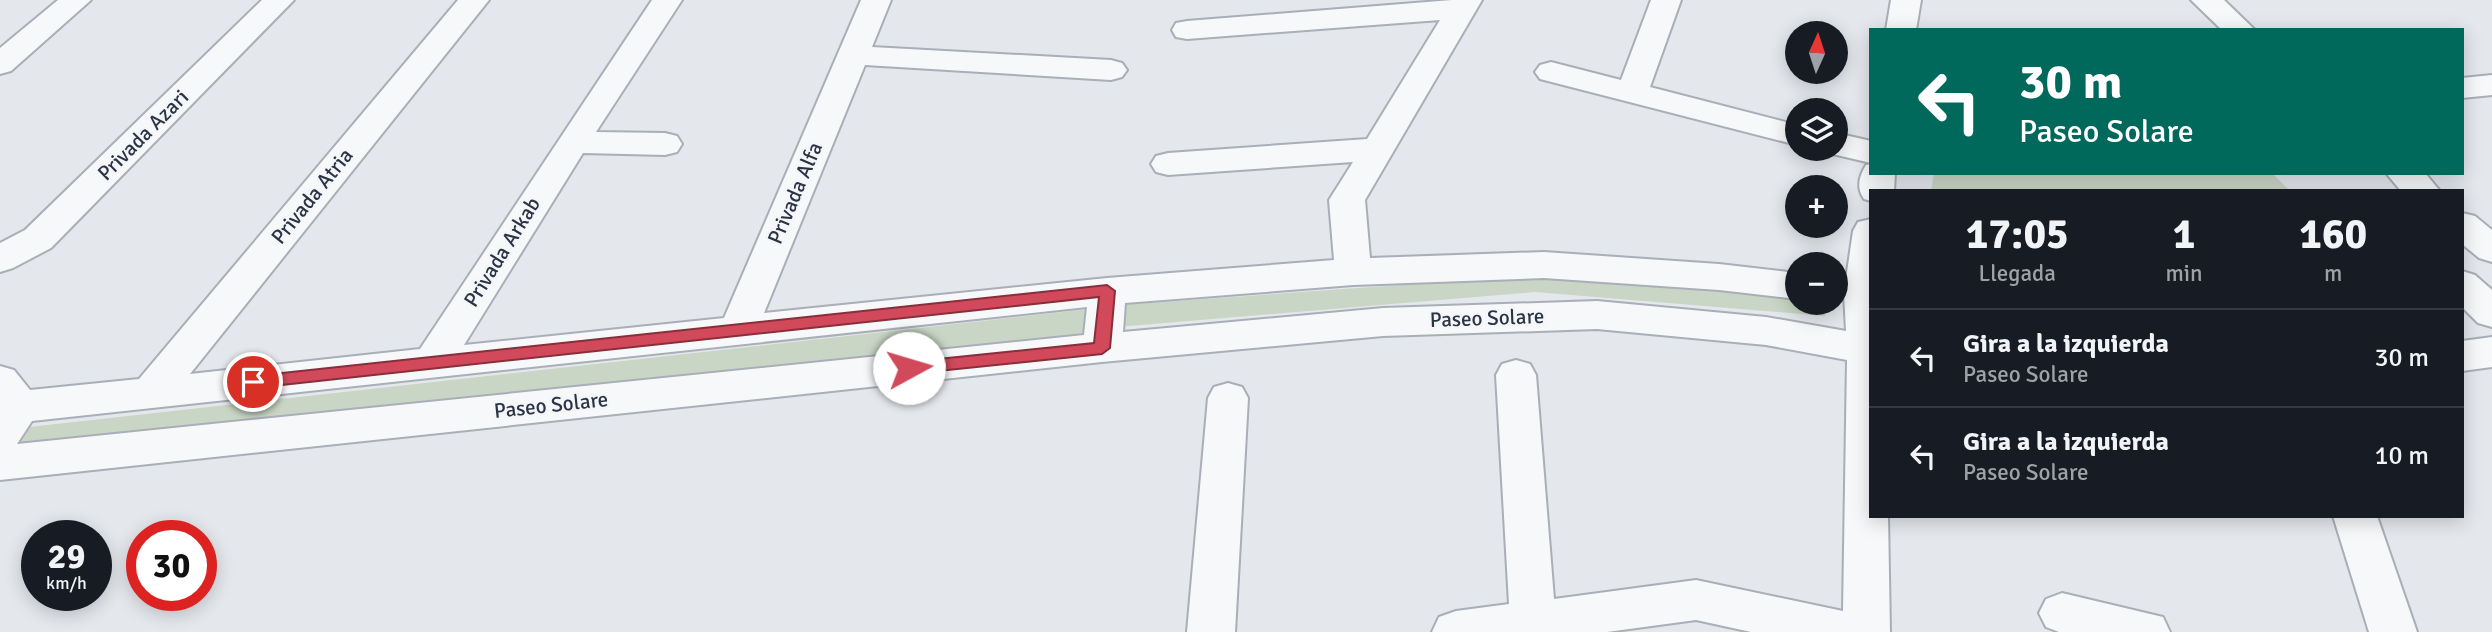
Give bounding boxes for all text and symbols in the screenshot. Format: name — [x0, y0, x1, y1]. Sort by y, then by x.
north arrow — [1785, 21, 1848, 84]
map controls — [1785, 21, 1848, 315]
text: 30 m — [2019, 52, 2122, 112]
icon: left — [1904, 56, 1995, 147]
street label: Privada Azari — [92, 84, 194, 186]
button: layers — [1785, 98, 1848, 161]
text: Paseo Solare — [2019, 112, 2194, 151]
street label: Privada Alfa — [762, 138, 828, 248]
street label: Privada Atria — [265, 143, 359, 249]
button: + — [1785, 175, 1848, 238]
street label: Privada Arkab — [458, 192, 546, 312]
text: 17:05 — [1966, 209, 2069, 260]
text: 1 — [2173, 209, 2195, 260]
text: 160 — [2299, 209, 2367, 260]
button: − — [1785, 252, 1848, 315]
text: Llegada — [1979, 259, 2056, 288]
text: min — [2165, 259, 2203, 288]
text: m — [2324, 259, 2342, 288]
street label: Paseo Solare — [1429, 303, 1545, 333]
text: Gira a la izquierda — [1963, 328, 2169, 360]
position arrow — [872, 331, 946, 405]
icon: left — [1904, 339, 1942, 377]
text: 30 m — [2374, 342, 2429, 374]
pin — [223, 352, 283, 412]
text: Paseo Solare — [1963, 360, 2089, 389]
icon: arrive — [234, 363, 272, 401]
street label: Paseo Solare — [493, 386, 609, 424]
text: Gira a la izquierda — [1963, 426, 2169, 458]
icon: left — [1904, 437, 1942, 475]
text: 10 m — [2374, 440, 2429, 472]
text: Paseo Solare — [1963, 458, 2089, 487]
speed limit sign: 30 — [126, 520, 217, 611]
text: 29 — [48, 535, 85, 578]
text: km/h — [46, 572, 87, 594]

